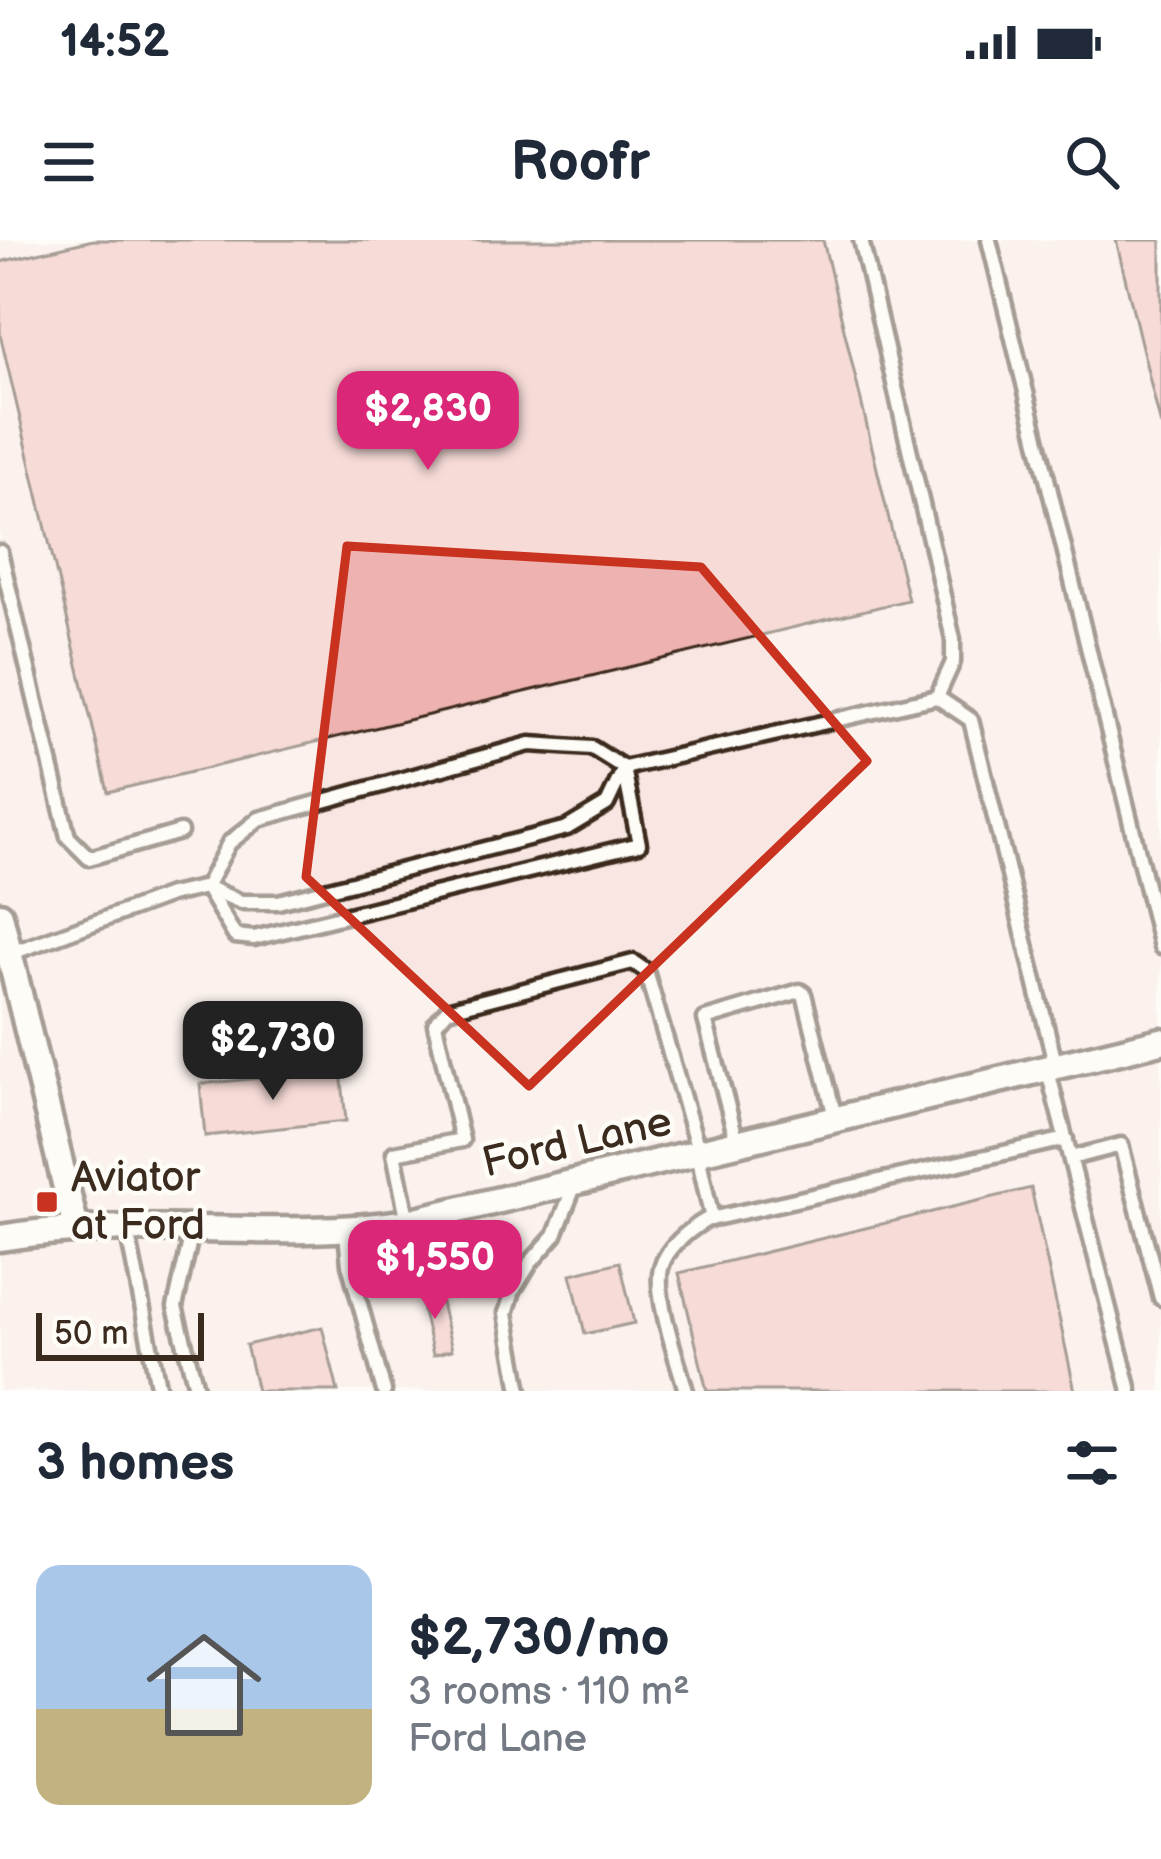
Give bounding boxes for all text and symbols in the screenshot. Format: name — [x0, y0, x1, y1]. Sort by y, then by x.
text: 14:52 — [60, 15, 169, 70]
icon: menu — [36, 129, 102, 195]
icon: search — [1059, 129, 1125, 195]
text: Roofr — [511, 130, 650, 195]
pin: $2,830 — [330, 371, 526, 473]
text: $2,830 — [364, 386, 492, 433]
pin: $2,730 — [175, 1001, 371, 1103]
text: $2,730 — [210, 1016, 336, 1063]
street label: Ford Lane — [477, 1096, 677, 1190]
place label: Aviator at Ford — [71, 1153, 205, 1252]
marker: Aviator at Ford — [34, 1189, 60, 1215]
pin: $1,550 — [337, 1220, 533, 1322]
text: $1,550 — [375, 1235, 495, 1282]
scale bar — [36, 1307, 204, 1360]
text: 50 m — [54, 1314, 129, 1354]
icon: filters — [1059, 1430, 1125, 1496]
text: 3 homes — [36, 1433, 234, 1494]
text: $2,730/mo — [408, 1608, 670, 1669]
icon: home — [132, 1613, 276, 1757]
text: 3 rooms · 110 m² — [408, 1669, 690, 1716]
text: Ford Lane — [408, 1716, 587, 1763]

